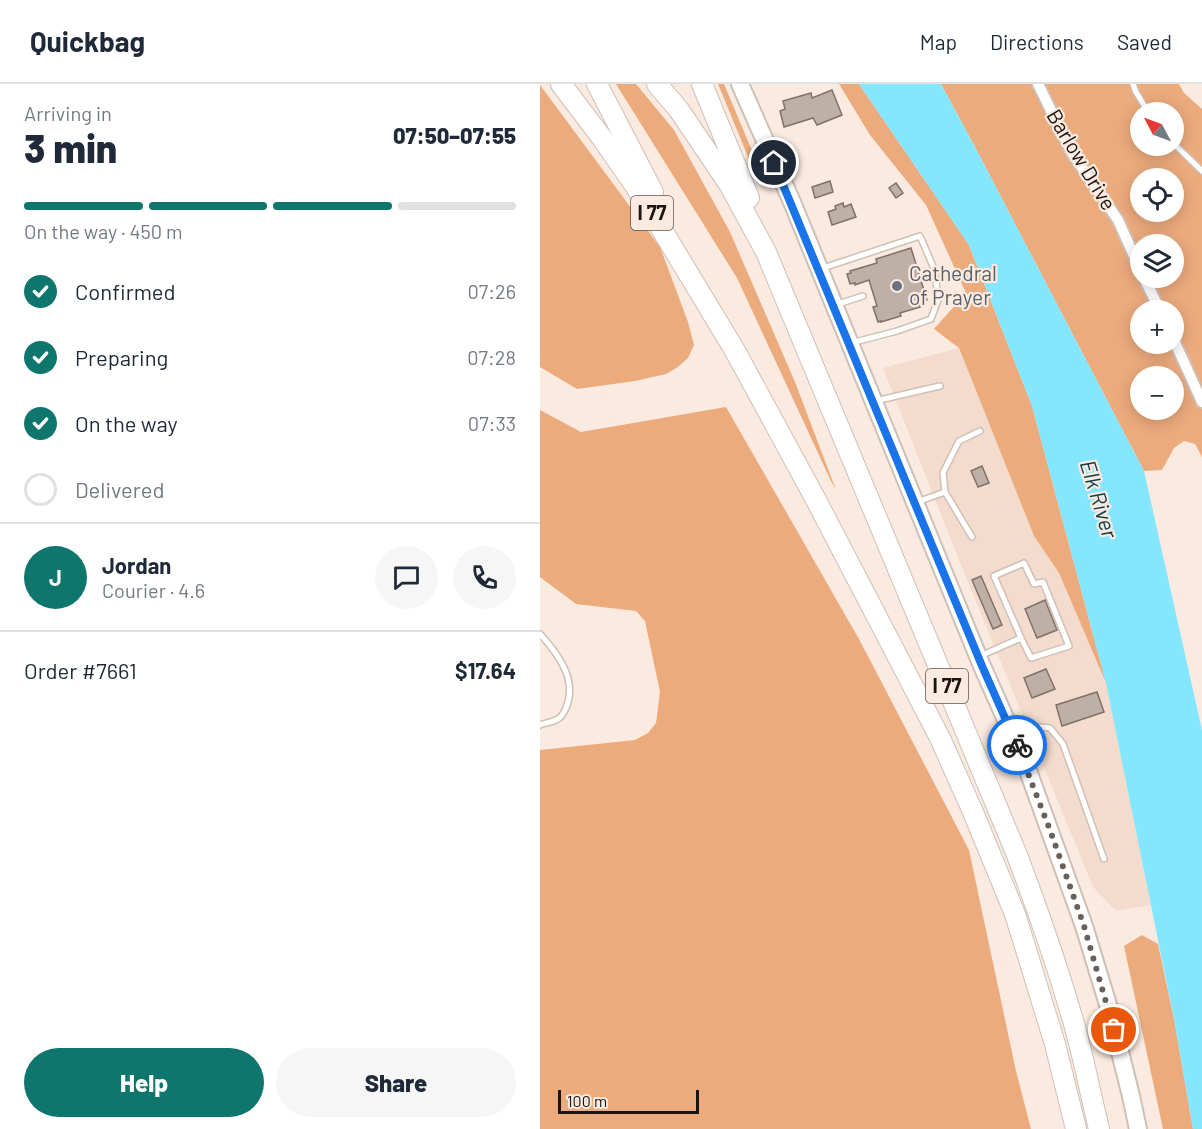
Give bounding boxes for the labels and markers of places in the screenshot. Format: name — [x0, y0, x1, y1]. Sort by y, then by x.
pin — [748, 137, 799, 188]
place label: Cathedral of Prayer — [909, 260, 997, 309]
marker: Cathedral of Prayer — [890, 279, 904, 293]
pin — [1088, 1004, 1139, 1055]

